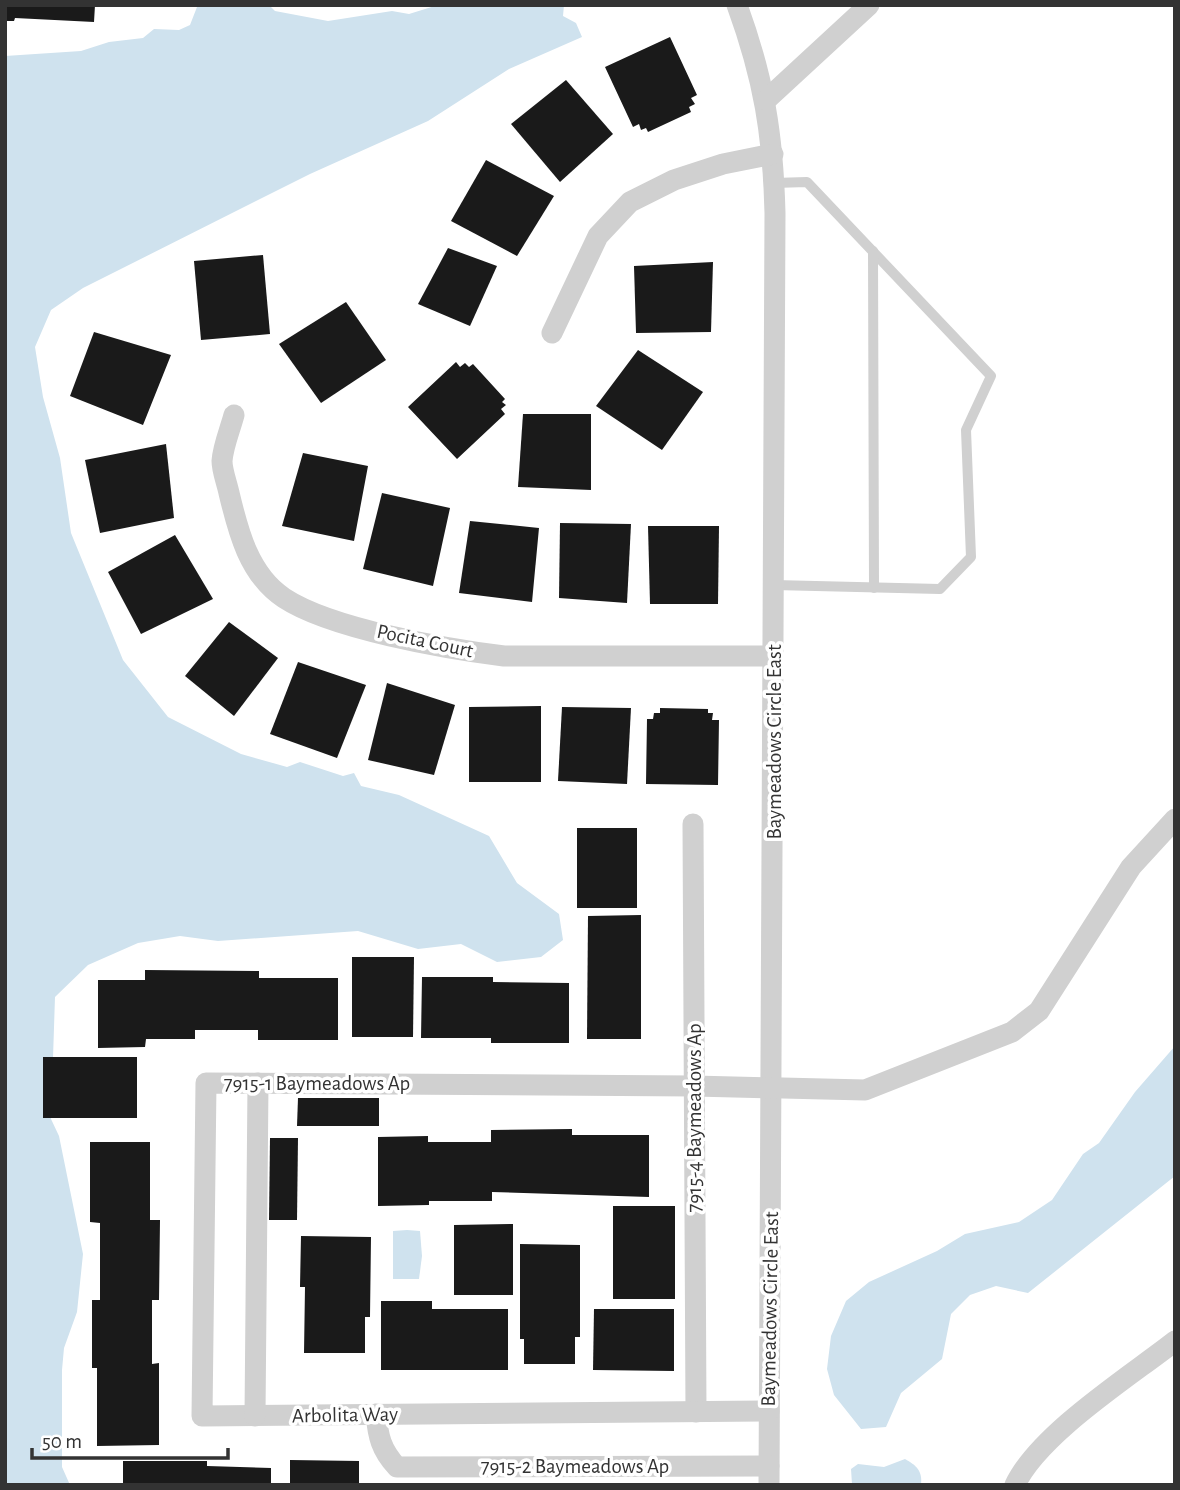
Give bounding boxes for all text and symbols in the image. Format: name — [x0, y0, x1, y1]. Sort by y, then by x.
street label: Pocita Court — [375, 621, 475, 662]
street label: Baymeadows Circle East — [764, 644, 785, 840]
street label: 7915-4 Baymeadows Ap — [684, 1023, 705, 1213]
street label: 7915-1 Baymeadows Ap — [224, 1073, 410, 1094]
street label: Baymeadows Circle East — [758, 1211, 782, 1407]
street label: Arbolita Way — [292, 1404, 398, 1426]
scale bar — [32, 1416, 228, 1460]
text: 50 m — [42, 1431, 82, 1452]
street label: 7915-2 Baymeadows Ap — [481, 1456, 669, 1477]

